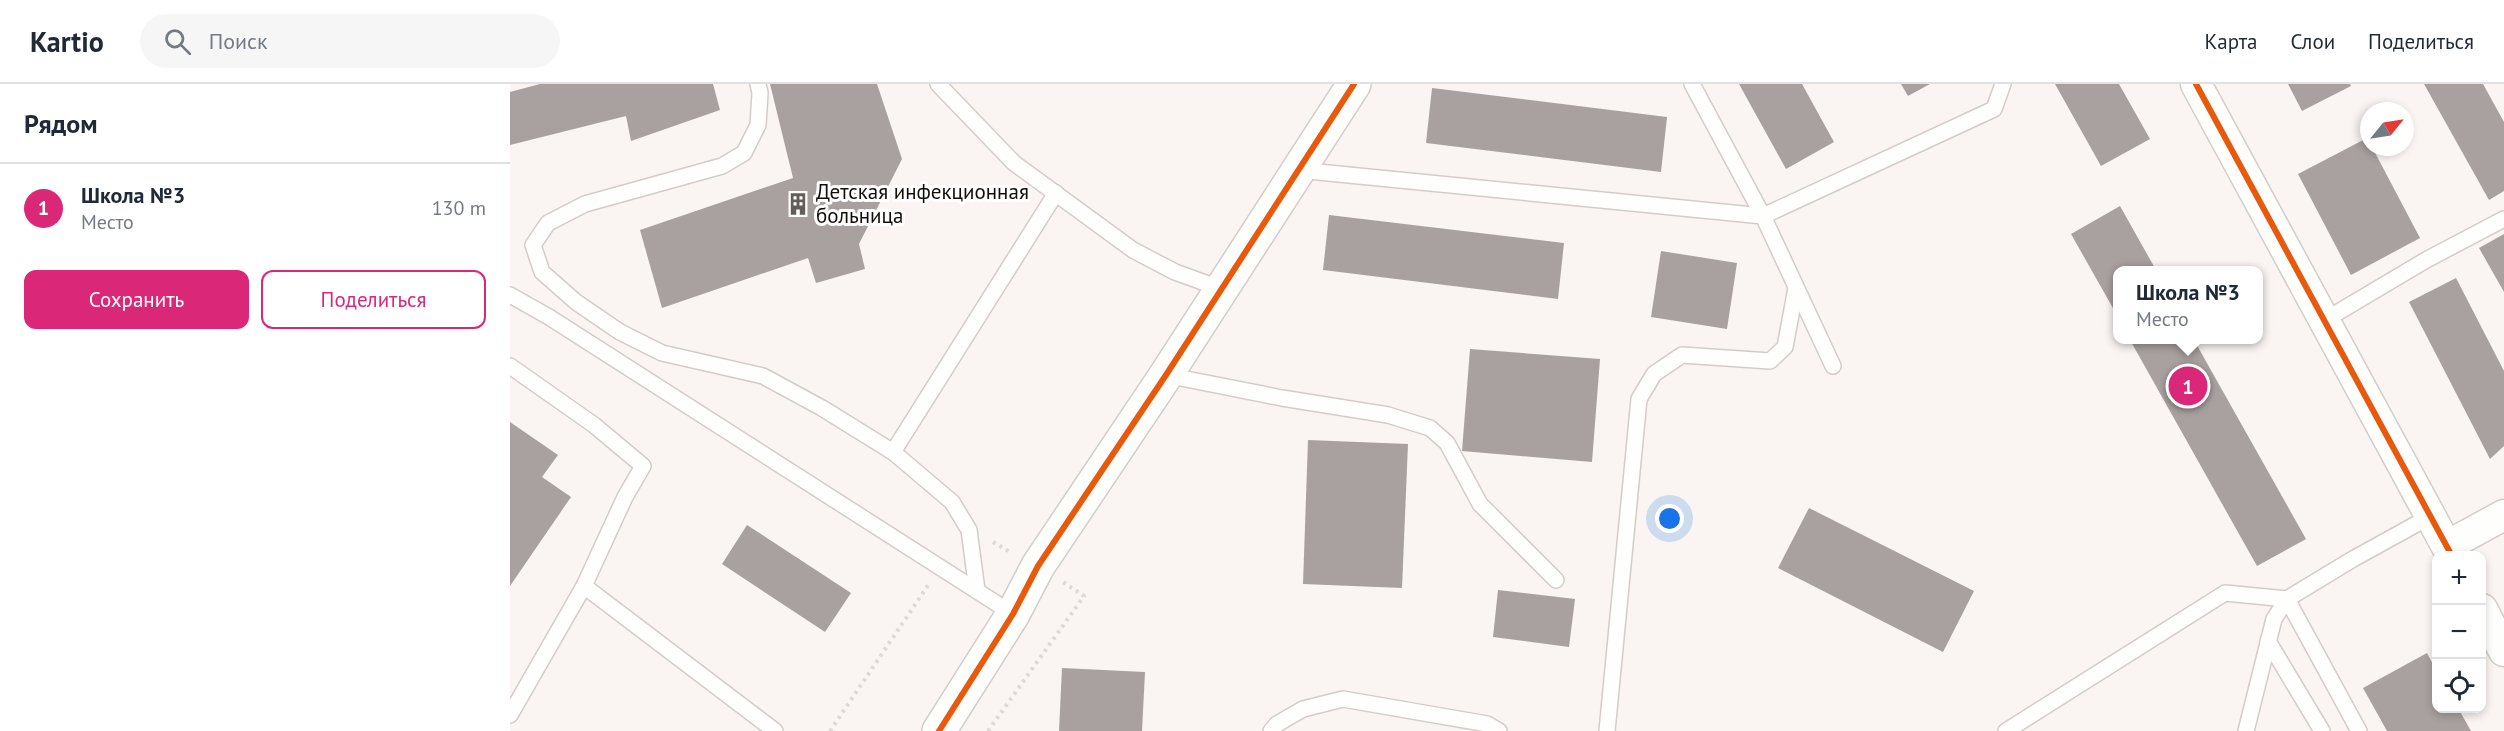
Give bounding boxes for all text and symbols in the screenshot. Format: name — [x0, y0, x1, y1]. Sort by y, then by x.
search box — [140, 14, 560, 68]
text: Kartio — [30, 23, 104, 60]
icon: search — [161, 25, 194, 58]
text: Поиск — [209, 27, 267, 55]
text: Карта — [2204, 28, 2257, 55]
text: Слои — [2290, 28, 2335, 55]
text: Поделиться — [2368, 28, 2474, 55]
north arrow — [2360, 102, 2414, 156]
text: Рядом — [24, 107, 98, 140]
place label: Детская инфекционная больница — [816, 178, 1029, 229]
text: Школа №3 — [81, 181, 185, 209]
building icon: Детская инфекционная больница — [785, 191, 811, 217]
text: 1 — [38, 195, 49, 221]
text: 130 m — [432, 195, 486, 221]
text: Место — [81, 209, 134, 235]
popup — [2113, 266, 2263, 344]
button: Сохранить — [24, 270, 249, 329]
button: Поделиться — [261, 270, 486, 329]
text: Школа №3 — [2136, 278, 2240, 306]
text: Место — [2136, 306, 2189, 332]
pin: 1 — [2168, 364, 2208, 408]
your location — [1655, 504, 1684, 533]
map controls — [2432, 551, 2486, 713]
button: + — [2432, 551, 2486, 605]
button: − — [2432, 605, 2486, 659]
button: locate — [2432, 659, 2486, 713]

